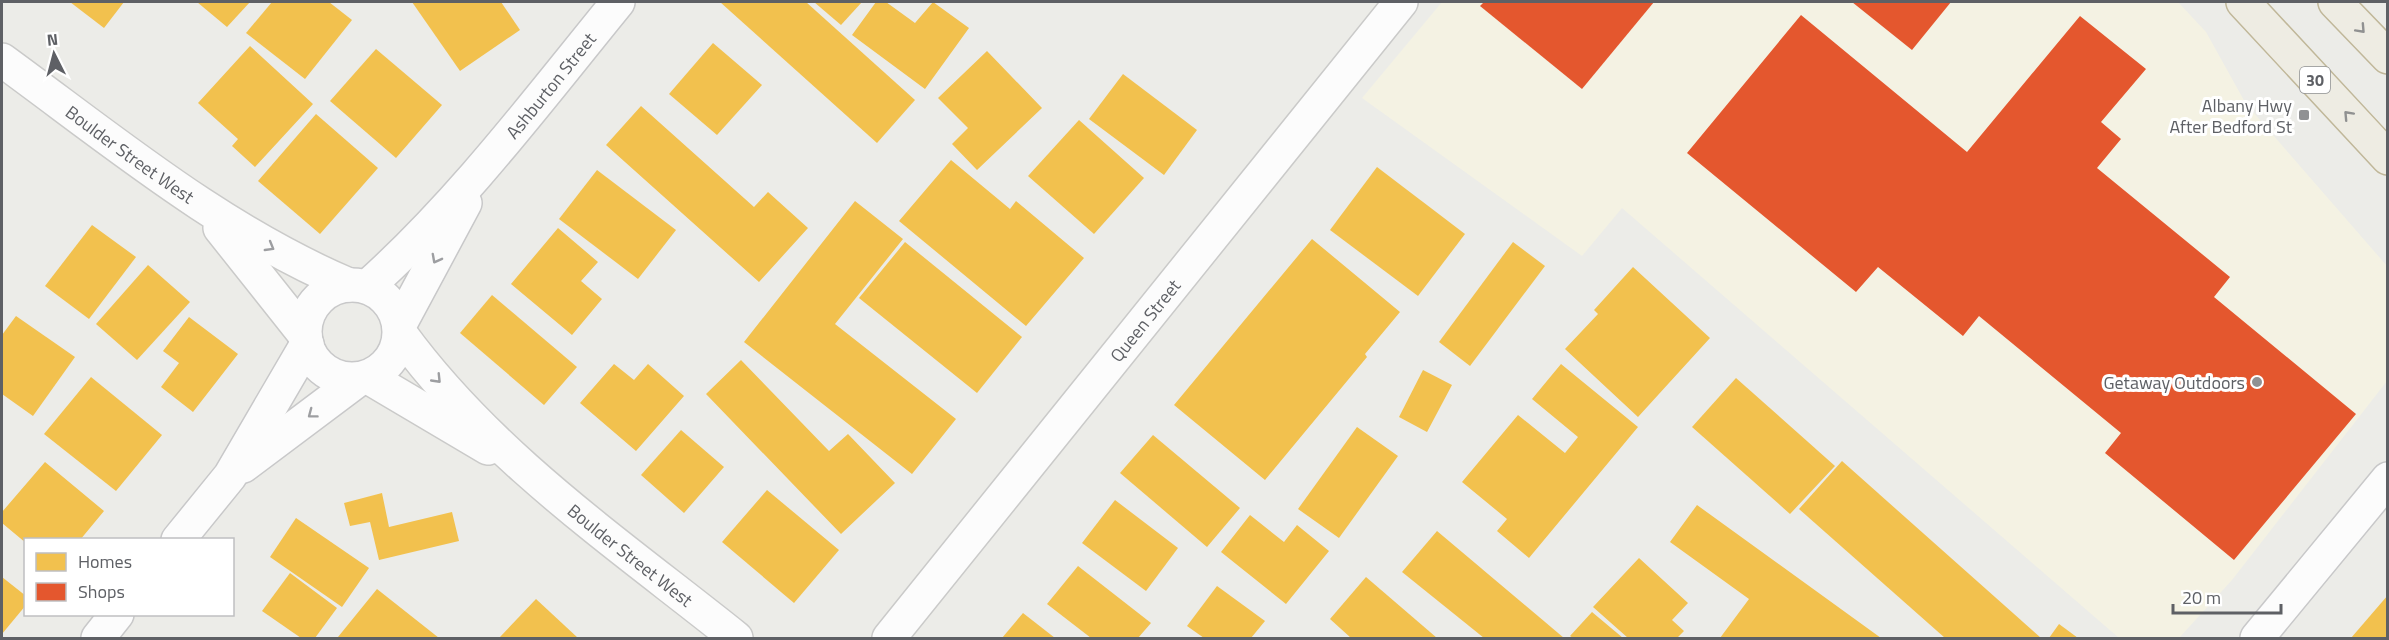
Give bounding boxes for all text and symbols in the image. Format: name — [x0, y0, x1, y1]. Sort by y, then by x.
one-way arrow — [2354, 22, 2365, 33]
north arrow — [24, 24, 84, 84]
street label: Ashburton Street — [499, 26, 602, 144]
text: N — [46, 27, 59, 52]
road number: 30 — [2300, 67, 2330, 93]
place label: Albany Hwy After Bedford St — [2169, 92, 2293, 140]
street label: Boulder Street West — [60, 98, 201, 210]
marker: Albany Hwy After Bedford St — [2297, 108, 2311, 122]
one-way arrow — [2344, 112, 2355, 122]
one-way arrow — [263, 240, 274, 251]
one-way arrow — [432, 252, 443, 263]
street label: Queen Street — [1103, 272, 1187, 368]
place label: Getaway Outdoors — [2103, 369, 2245, 396]
one-way arrow — [429, 371, 440, 382]
marker: Getaway Outdoors — [2250, 375, 2264, 389]
one-way arrow — [308, 407, 319, 418]
street label: Boulder Street West — [562, 497, 699, 613]
legend — [24, 538, 234, 616]
text: Homes — [78, 548, 132, 575]
scale bar — [2173, 577, 2281, 615]
text: Shops — [78, 578, 125, 605]
text: 20 m — [2182, 584, 2221, 611]

